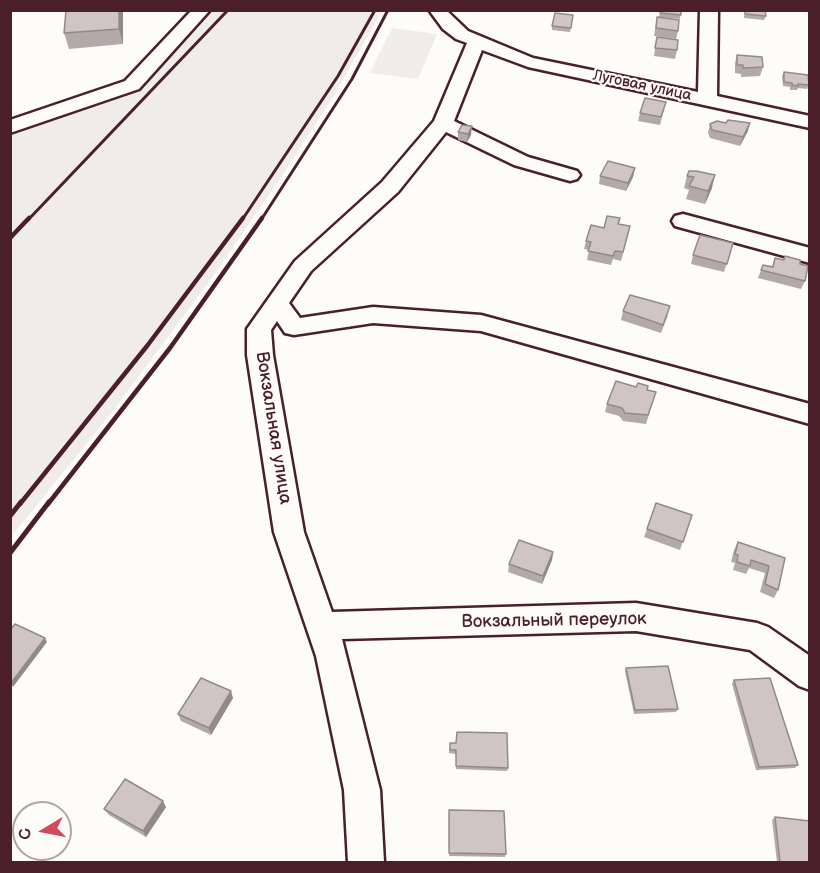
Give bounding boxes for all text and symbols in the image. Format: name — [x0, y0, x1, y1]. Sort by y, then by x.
street label: Луговая улица — [591, 67, 693, 105]
street label: Вокзальная улица — [250, 350, 296, 506]
street label: Вокзальный переулок — [461, 609, 647, 633]
north arrow — [12, 801, 72, 861]
text: С — [15, 827, 36, 841]

